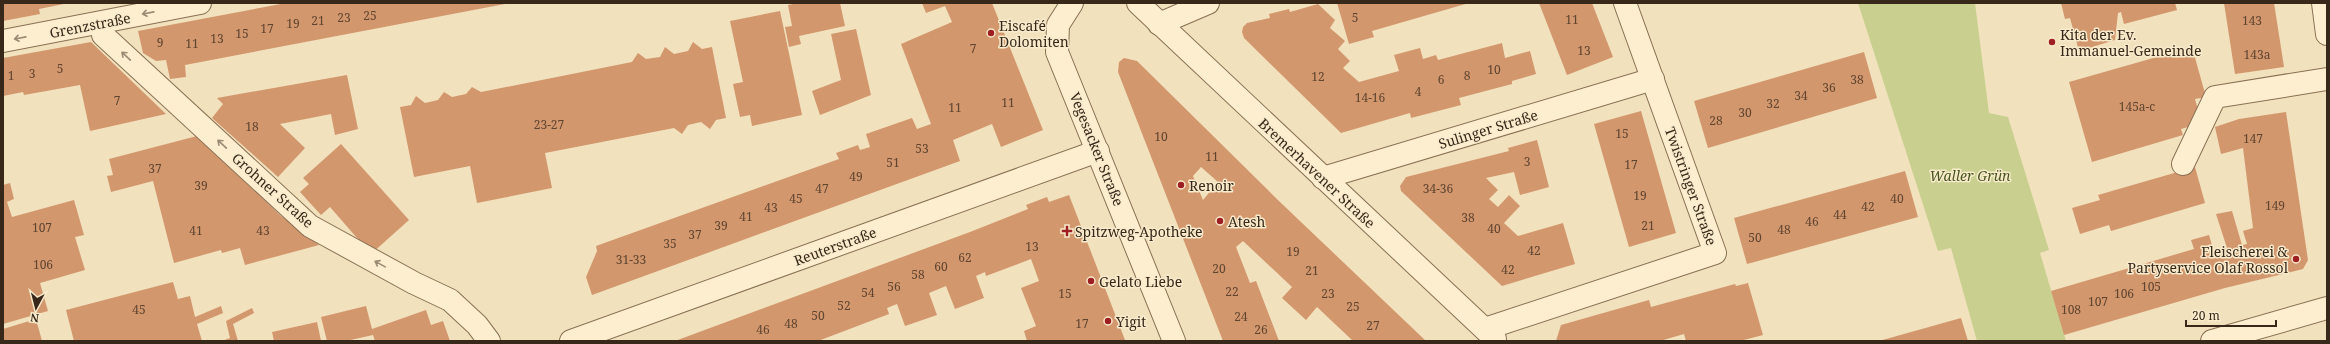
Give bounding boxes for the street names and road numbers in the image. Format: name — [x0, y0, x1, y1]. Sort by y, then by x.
street label: Grenzstraße — [48, 8, 132, 42]
street label: Vegesacker Straße — [1066, 89, 1128, 209]
street label: Sulinger Straße — [1436, 105, 1540, 153]
street label: Bremerhavener Straße — [1255, 114, 1379, 232]
street label: Twistringer Straße — [1661, 124, 1721, 248]
street label: Grohner Straße — [228, 148, 318, 232]
street label: Reuterstraße — [791, 222, 879, 270]

